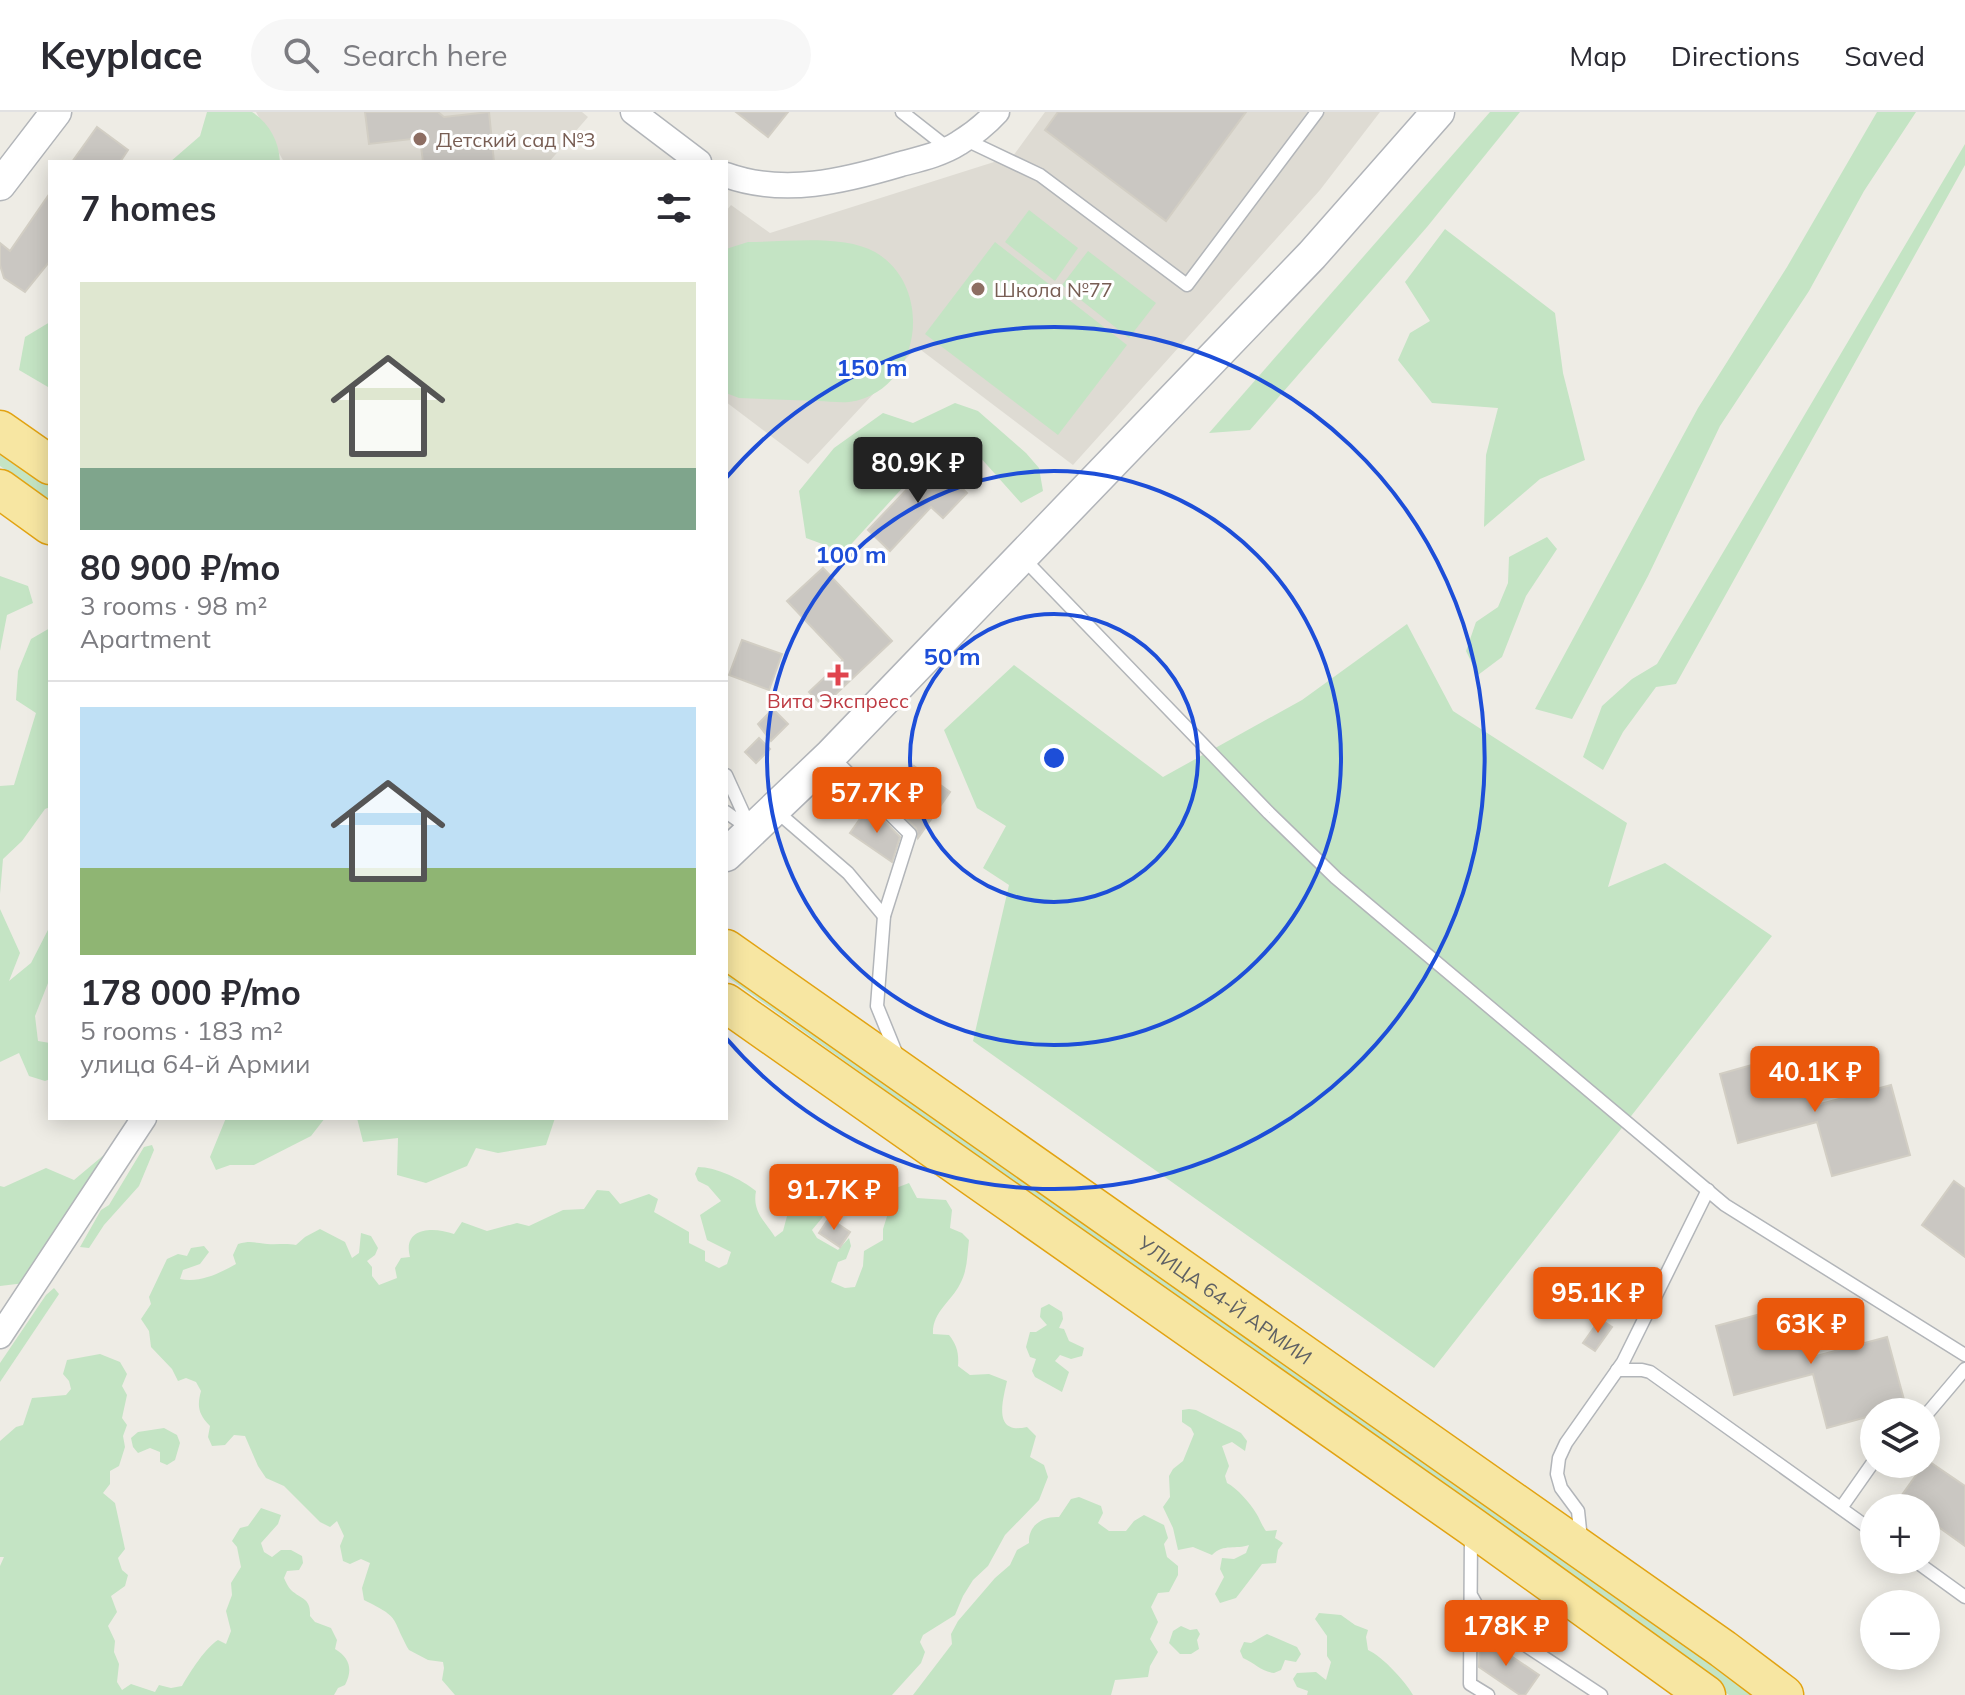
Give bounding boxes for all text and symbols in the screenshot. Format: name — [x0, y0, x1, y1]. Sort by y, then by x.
search box — [251, 19, 811, 91]
text: Keyplace — [40, 31, 203, 79]
icon: search — [279, 33, 323, 77]
text: Search here — [343, 36, 508, 74]
text: Map — [1569, 38, 1627, 73]
text: Directions — [1671, 38, 1800, 73]
text: Saved — [1844, 38, 1925, 73]
place label: Детский сад №3 — [436, 127, 595, 152]
marker: Детский сад №3 — [411, 130, 429, 148]
icon: filters — [652, 186, 696, 230]
text: 7 homes — [80, 187, 217, 230]
place label: Школа №77 — [994, 277, 1113, 302]
marker: Школа №77 — [969, 280, 987, 298]
icon: home — [316, 334, 460, 478]
text: 150 m — [836, 352, 908, 382]
pin: 80.9K ₽ — [844, 437, 992, 505]
text: 80.9K ₽ — [871, 446, 965, 479]
text: 100 m — [815, 539, 887, 569]
text: 80 900 ₽/mo — [80, 546, 280, 589]
text: 3 rooms · 98 m² — [80, 589, 267, 622]
text: Apartment — [80, 622, 211, 655]
text: 50 m — [924, 641, 980, 671]
marker: Вита Экспресс — [829, 666, 847, 684]
place label: Вита Экспресс — [767, 688, 909, 713]
centre of rings — [1040, 744, 1068, 772]
icon: home — [316, 759, 460, 903]
pin: 57.7K ₽ — [803, 767, 951, 835]
text: 57.7K ₽ — [830, 776, 924, 809]
text: 178 000 ₽/mo — [80, 971, 301, 1014]
text: 5 rooms · 183 m² — [80, 1014, 283, 1047]
pin: 40.1K ₽ — [1741, 1046, 1889, 1114]
text: улица 64-й Армии — [80, 1047, 311, 1080]
text: 40.1K ₽ — [1768, 1055, 1862, 1088]
pin: 91.7K ₽ — [760, 1164, 908, 1232]
text: 91.7K ₽ — [787, 1173, 881, 1206]
street label: УЛИЦА 64-Й АРМИИ — [1133, 1229, 1317, 1369]
pin: 95.1K ₽ — [1524, 1267, 1672, 1335]
text: 95.1K ₽ — [1551, 1276, 1645, 1309]
pin: 63K ₽ — [1755, 1298, 1867, 1366]
text: 63K ₽ — [1775, 1307, 1847, 1340]
map controls — [1860, 1398, 1940, 1670]
button: layers — [1860, 1398, 1940, 1478]
button: + — [1860, 1494, 1940, 1574]
button: − — [1860, 1590, 1940, 1670]
pin: 178K ₽ — [1441, 1600, 1571, 1668]
text: 178K ₽ — [1463, 1609, 1549, 1642]

